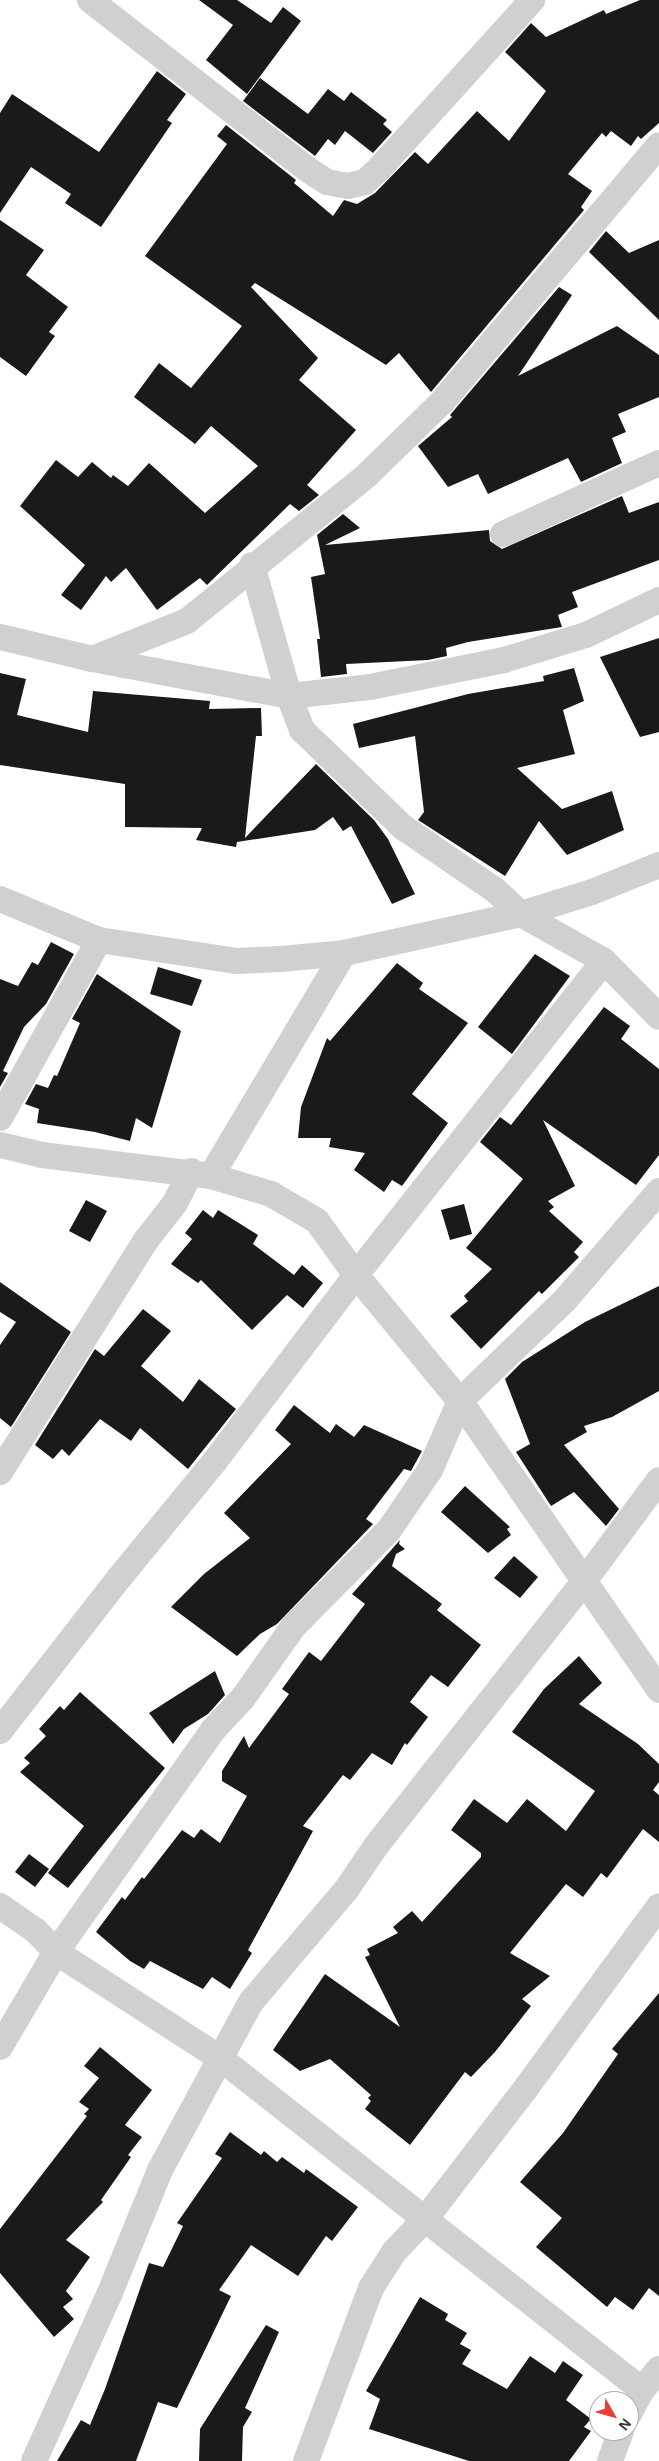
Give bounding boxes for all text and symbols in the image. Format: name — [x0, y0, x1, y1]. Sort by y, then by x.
north arrow — [589, 2391, 639, 2441]
text: N — [616, 2416, 634, 2434]

